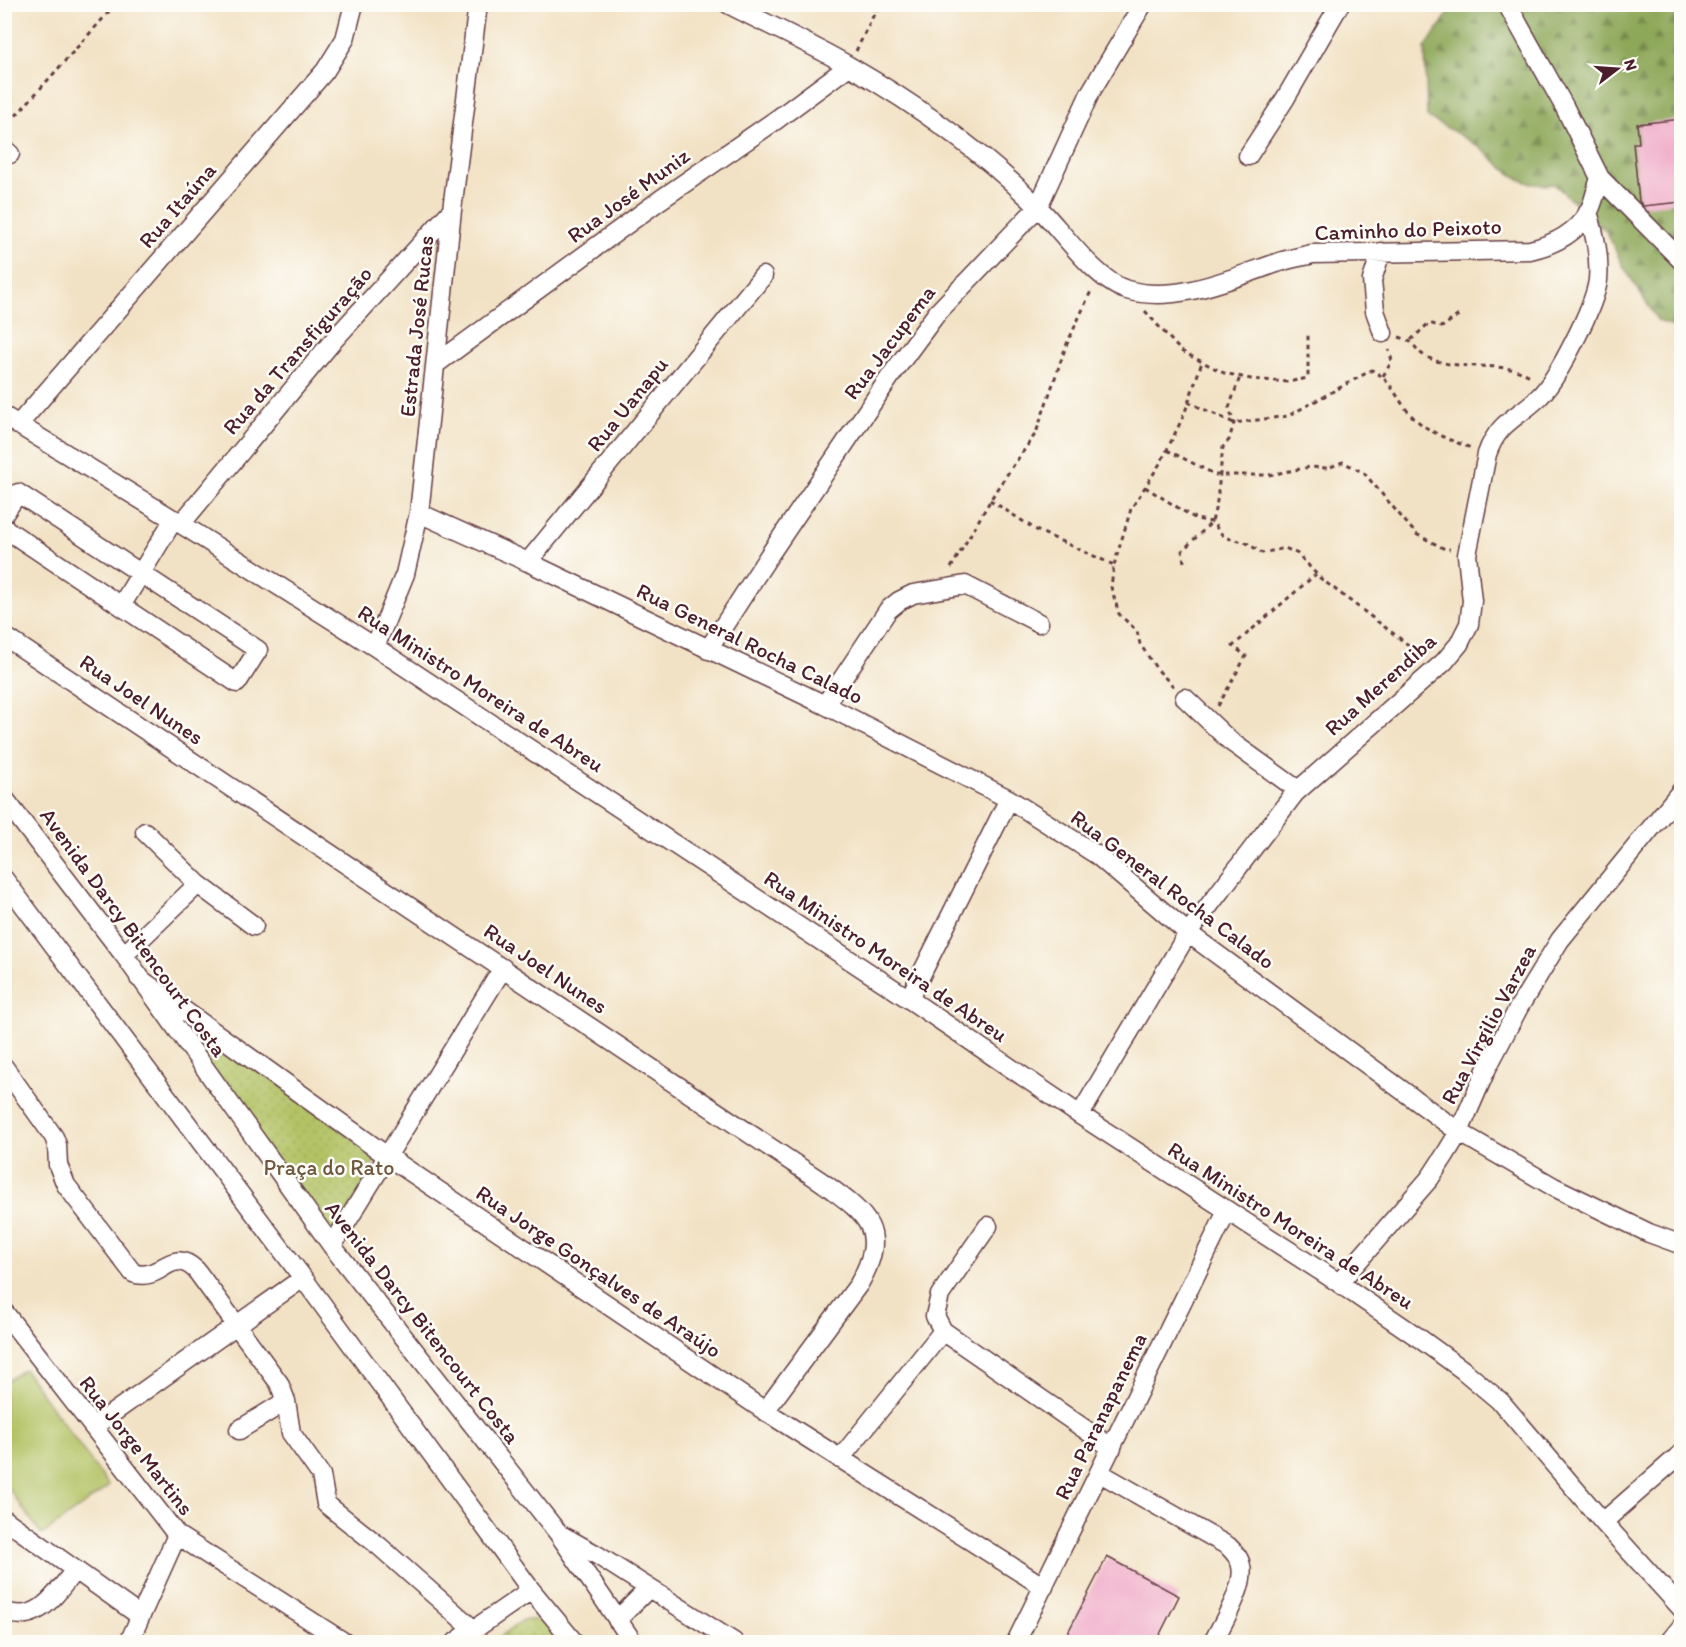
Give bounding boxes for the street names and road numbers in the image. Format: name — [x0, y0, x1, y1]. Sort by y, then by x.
street label: Rua José Muniz — [562, 142, 695, 249]
street label: Rua Itaúna — [133, 157, 222, 254]
street label: Caminho do Peixoto — [1314, 213, 1502, 246]
street label: Estrada José Rucas — [394, 234, 439, 418]
street label: Rua da Transfiguração — [217, 261, 378, 440]
street label: Rua Jacupema — [838, 279, 942, 405]
street label: Rua Uanapu — [581, 352, 674, 457]
street label: Rua General Rocha Calado — [632, 577, 867, 710]
street label: Rua Ministro Moreira de Abreu — [353, 599, 609, 778]
street label: Rua Merendiba — [1319, 627, 1442, 742]
street label: Rua Joel Nunes — [75, 648, 209, 751]
street label: Avenida Darcy Bitencourt Costa — [34, 803, 233, 1062]
street label: Rua General Rocha Calado — [1065, 804, 1280, 975]
street label: Rua Ministro Moreira de Abreu — [759, 865, 1013, 1048]
street label: Rua Joel Nunes — [479, 917, 613, 1020]
street label: Rua Virgilio Varzea — [1435, 939, 1542, 1109]
street label: Rua Ministro Moreira de Abreu — [1163, 1136, 1419, 1315]
street label: Rua Jorge Gonçalves de Araújo — [471, 1179, 727, 1364]
street label: Avenida Darcy Bitencourt Costa — [319, 1195, 526, 1450]
street label: Rua Paranapanema — [1048, 1328, 1153, 1504]
street label: Rua Jorge Martins — [74, 1370, 200, 1521]

